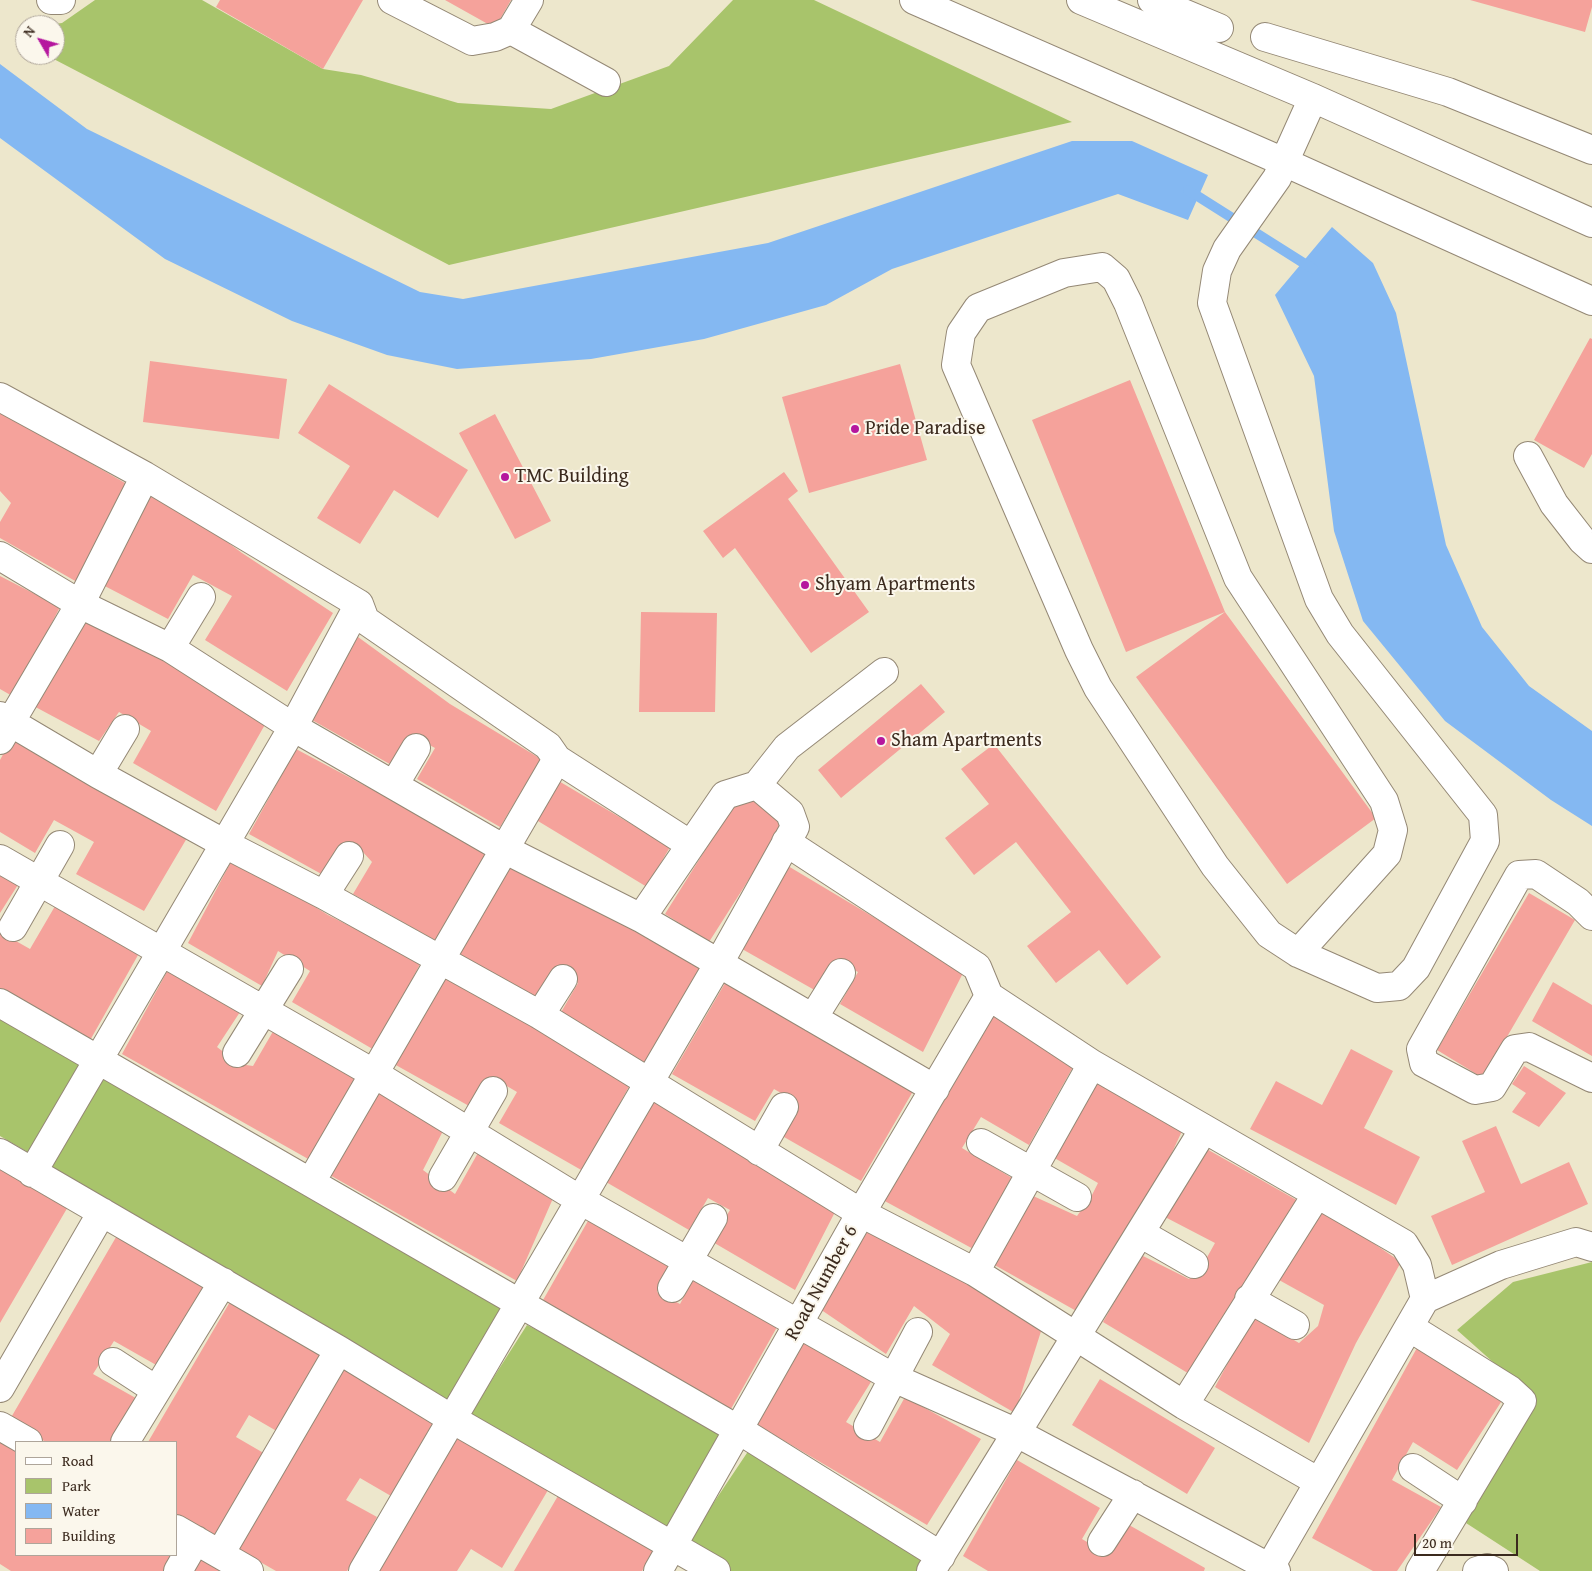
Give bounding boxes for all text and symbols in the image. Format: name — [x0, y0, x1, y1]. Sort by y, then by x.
north arrow — [15, 15, 65, 65]
text: N — [18, 22, 40, 41]
place label: Pride Paradise — [865, 417, 985, 441]
marker: Pride Paradise — [849, 423, 861, 435]
place label: TMC Building — [515, 465, 629, 489]
marker: TMC Building — [499, 471, 511, 483]
place label: Shyam Apartments — [815, 573, 975, 597]
marker: Shyam Apartments — [799, 579, 811, 591]
place label: Sham Apartments — [891, 729, 1042, 753]
marker: Sham Apartments — [875, 735, 887, 747]
street label: Road Number 6 — [780, 1221, 864, 1345]
legend — [15, 1441, 178, 1556]
text: Road — [62, 1450, 93, 1471]
text: Park — [62, 1475, 91, 1496]
text: Water — [62, 1500, 100, 1521]
scale bar — [1417, 1524, 1521, 1556]
text: Building — [62, 1525, 115, 1546]
text: 20 m — [1422, 1532, 1452, 1553]

